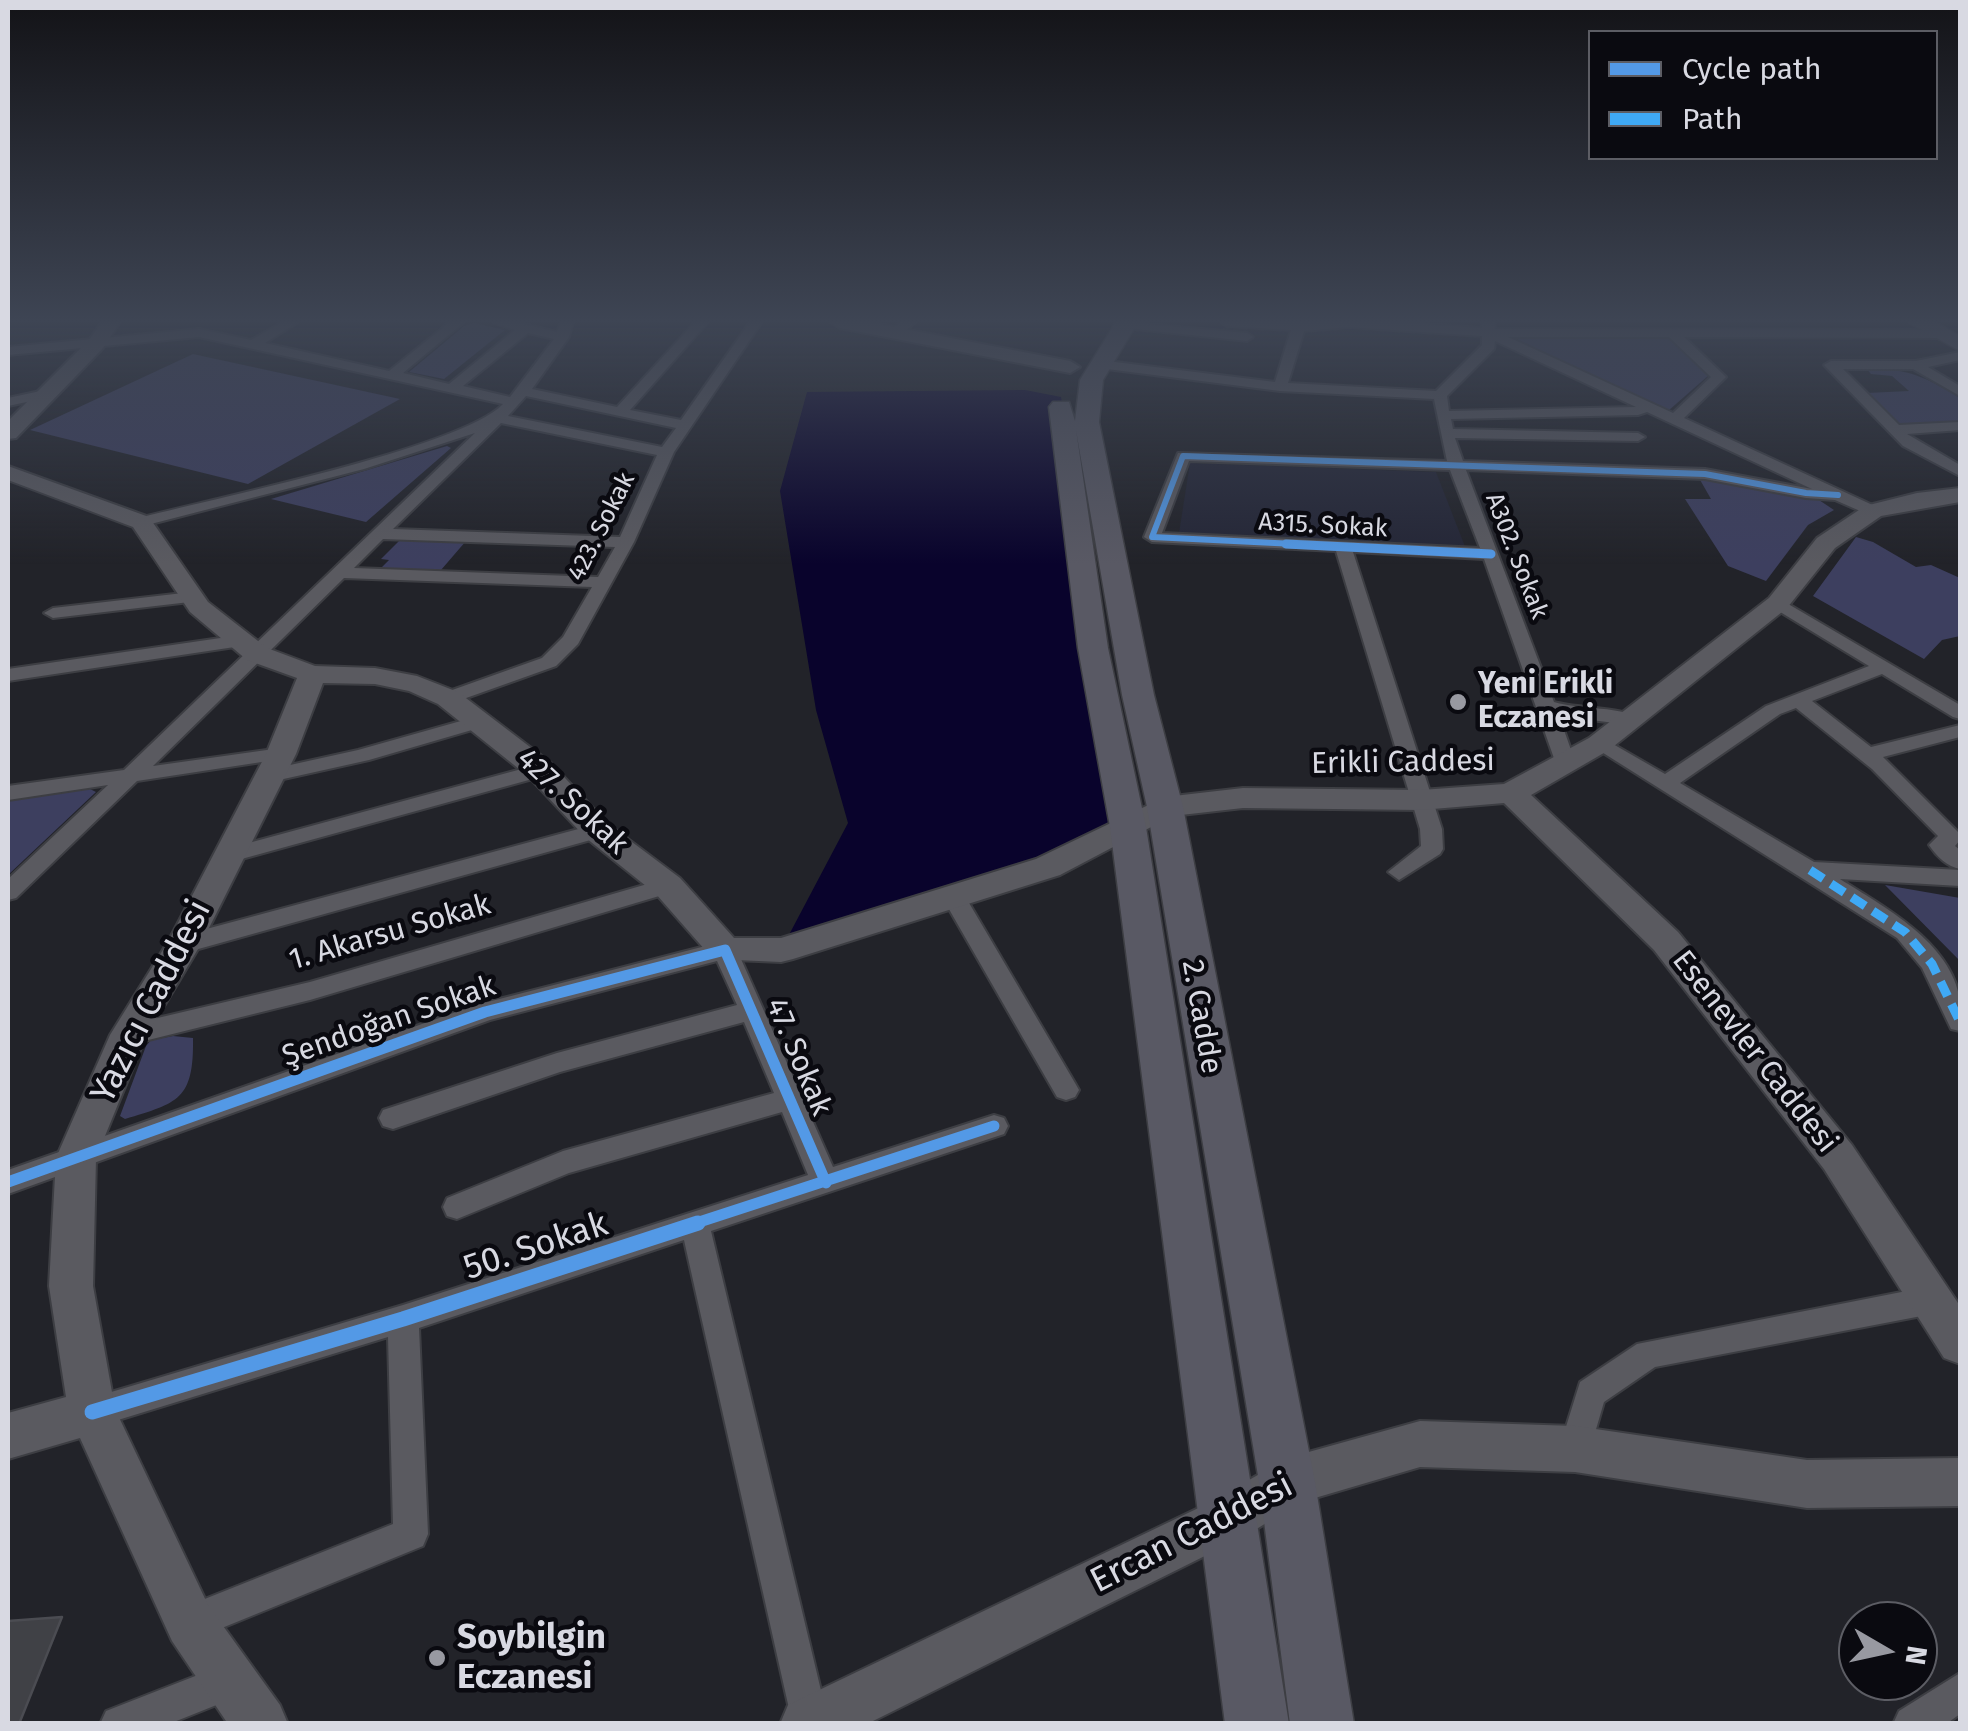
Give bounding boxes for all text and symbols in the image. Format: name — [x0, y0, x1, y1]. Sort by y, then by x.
legend — [1588, 30, 1938, 160]
text: Cycle path — [1682, 51, 1821, 87]
text: Path — [1682, 101, 1743, 137]
street label: 423. Sokak — [562, 468, 642, 586]
street label: A302. Sokak — [1478, 489, 1554, 623]
street label: A315. Sokak — [1258, 508, 1388, 544]
place label: Yeni Erikli Eczanesi — [1478, 667, 1613, 738]
marker: Yeni Erikli Eczanesi — [1447, 691, 1469, 713]
street label: 427. Sokak — [509, 741, 635, 863]
street label: Erikli Caddesi — [1311, 743, 1495, 783]
street label: 1. Akarsu Sokak — [285, 887, 495, 979]
street label: Yazıcı Caddesi — [83, 894, 221, 1110]
street label: Esenevler Caddesi — [1664, 944, 1844, 1160]
street label: 2. Cadde — [1173, 957, 1229, 1077]
street label: Şendoğan Sokak — [278, 969, 500, 1075]
street label: 47. Sokak — [757, 993, 839, 1121]
street label: 50. Sokak — [459, 1204, 613, 1290]
street label: Ercan Caddesi — [1084, 1465, 1300, 1603]
north arrow — [1838, 1601, 1938, 1701]
place label: Soybilgin Eczanesi — [457, 1617, 606, 1699]
text: N — [1898, 1644, 1934, 1667]
marker: Soybilgin Eczanesi — [426, 1647, 448, 1669]

